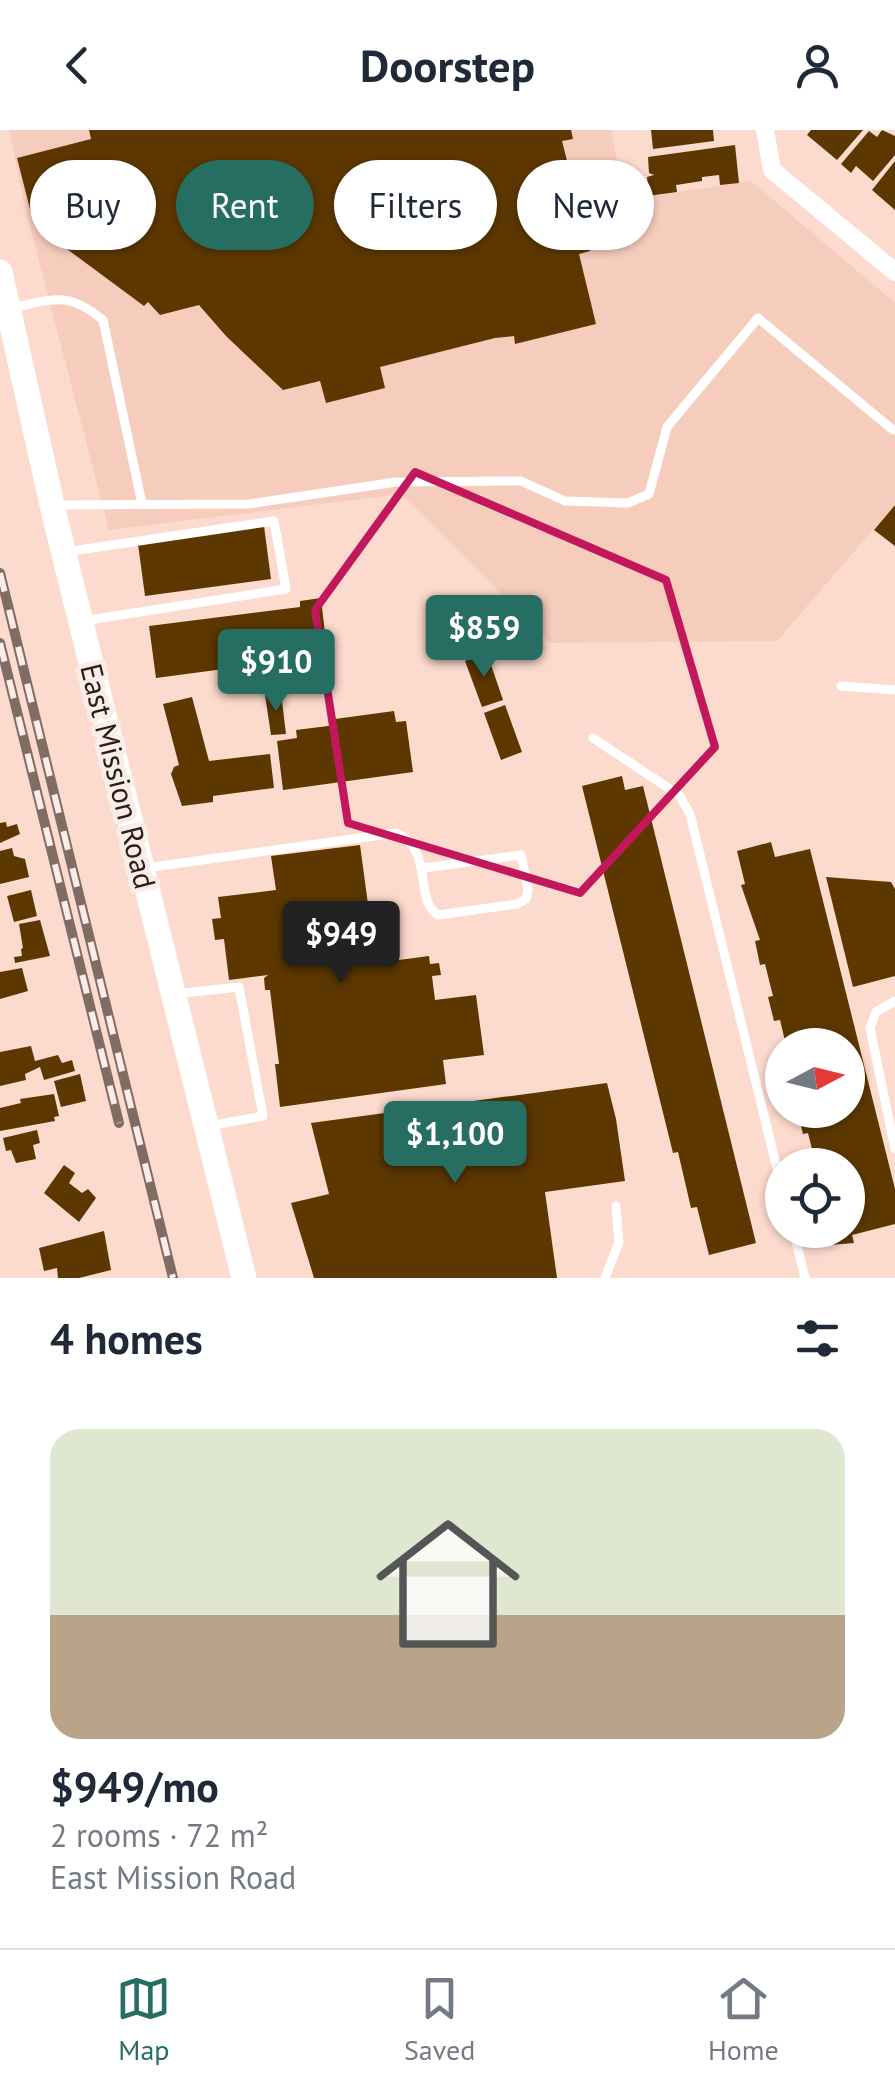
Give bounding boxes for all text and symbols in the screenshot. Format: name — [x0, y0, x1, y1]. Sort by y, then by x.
text: Doorstep — [360, 36, 535, 94]
icon: back — [50, 38, 105, 93]
icon: person — [790, 38, 845, 93]
chip: Buy — [30, 160, 156, 250]
chip: Rent — [176, 160, 314, 250]
chip: Filters — [334, 160, 497, 250]
chip: New — [517, 160, 654, 250]
pin: $859 — [425, 595, 543, 680]
text: $859 — [448, 606, 520, 648]
pin: $910 — [217, 629, 335, 714]
text: $910 — [240, 640, 312, 682]
street label: East Mission Road — [72, 659, 166, 893]
pin: $949 — [282, 901, 400, 986]
text: $949 — [305, 912, 377, 954]
north arrow — [765, 1028, 865, 1128]
map controls — [765, 1028, 865, 1248]
pin: $1,100 — [374, 1101, 536, 1186]
text: $1,100 — [406, 1112, 504, 1154]
button: locate — [765, 1148, 865, 1248]
text: 4 homes — [50, 1311, 203, 1366]
icon: filters — [790, 1311, 845, 1366]
icon: home — [358, 1494, 538, 1674]
text: $949/mo — [50, 1759, 219, 1814]
text: 2 rooms · 72 m² — [50, 1814, 268, 1856]
text: East Mission Road — [50, 1856, 296, 1898]
tab: Map — [116, 1971, 171, 2068]
tab: Saved — [404, 1971, 475, 2068]
tab: Home — [708, 1971, 779, 2068]

